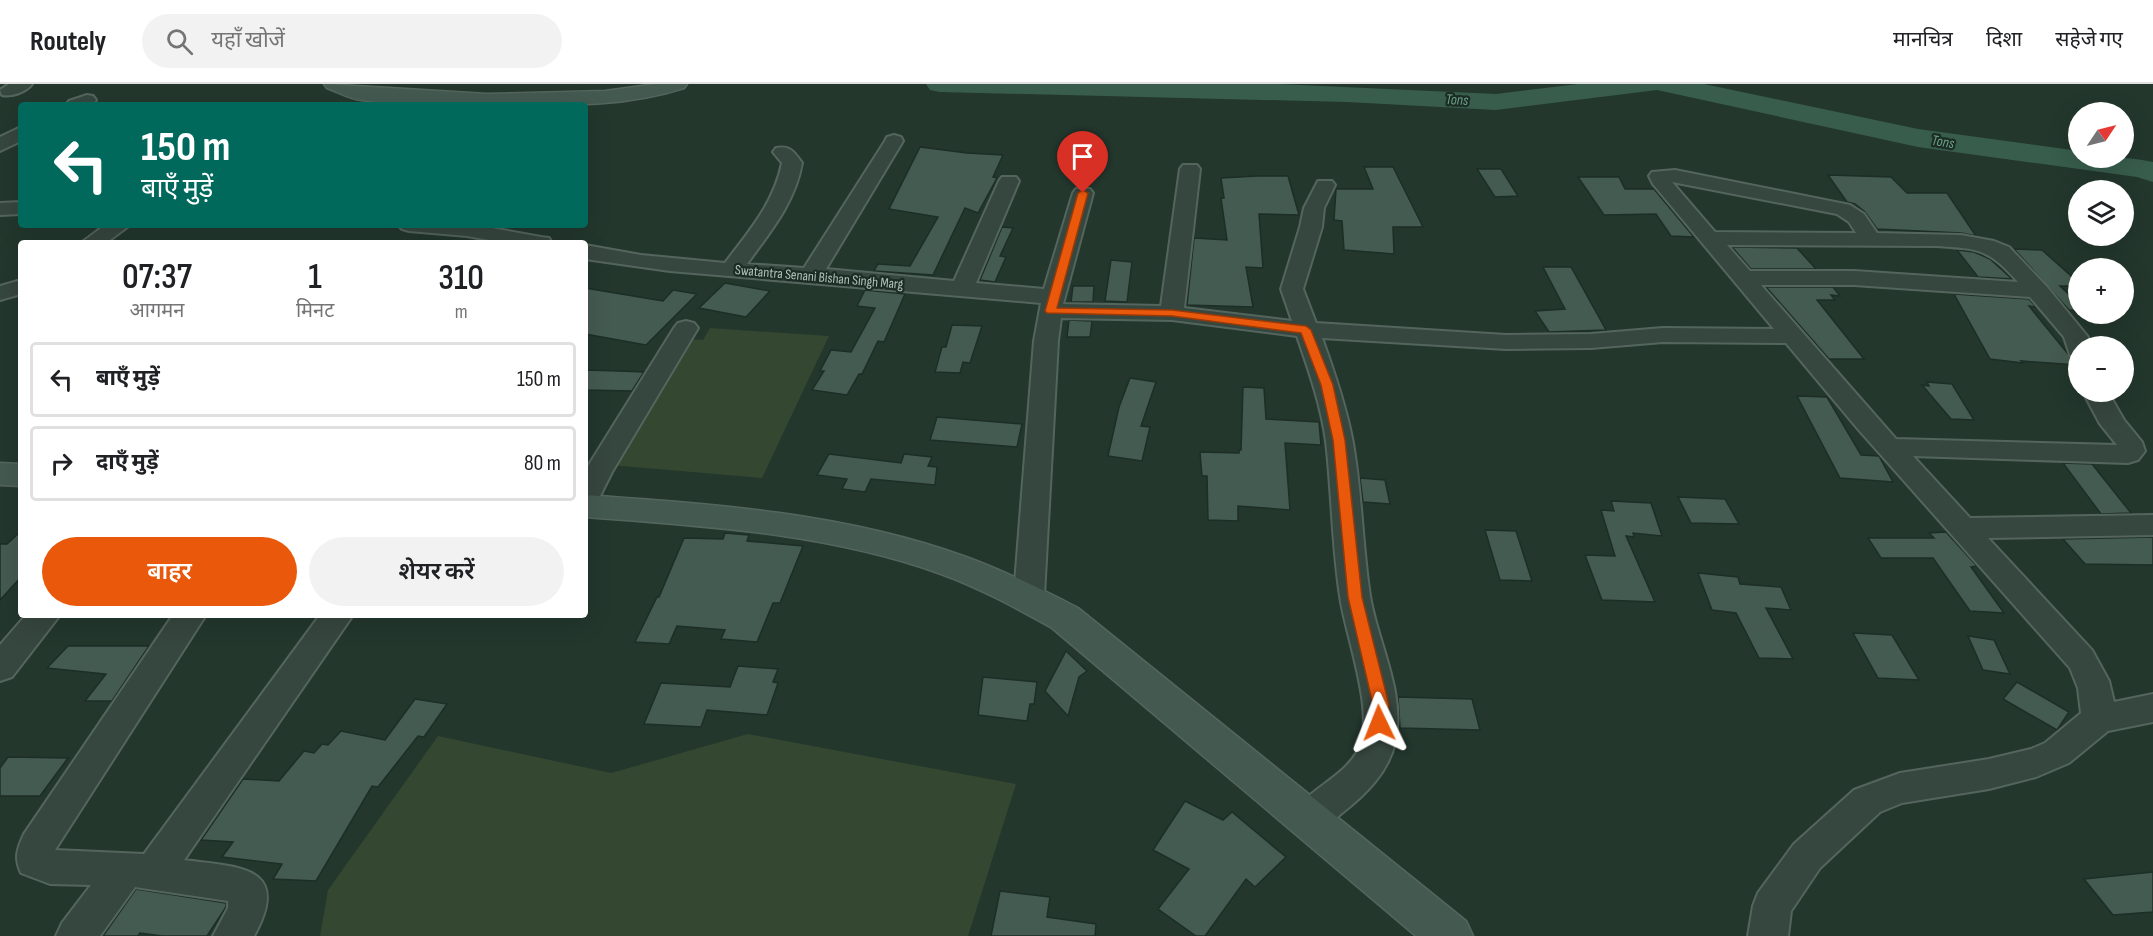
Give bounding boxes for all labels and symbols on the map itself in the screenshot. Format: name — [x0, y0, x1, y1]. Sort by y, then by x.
water label: Tons — [1445, 90, 1470, 110]
north arrow — [2068, 102, 2134, 168]
pin — [1057, 131, 1108, 193]
water label: Tons — [1930, 131, 1956, 153]
street label: Swatantra Senani Bishan Singh Marg — [734, 261, 904, 293]
position arrow — [1347, 691, 1411, 755]

